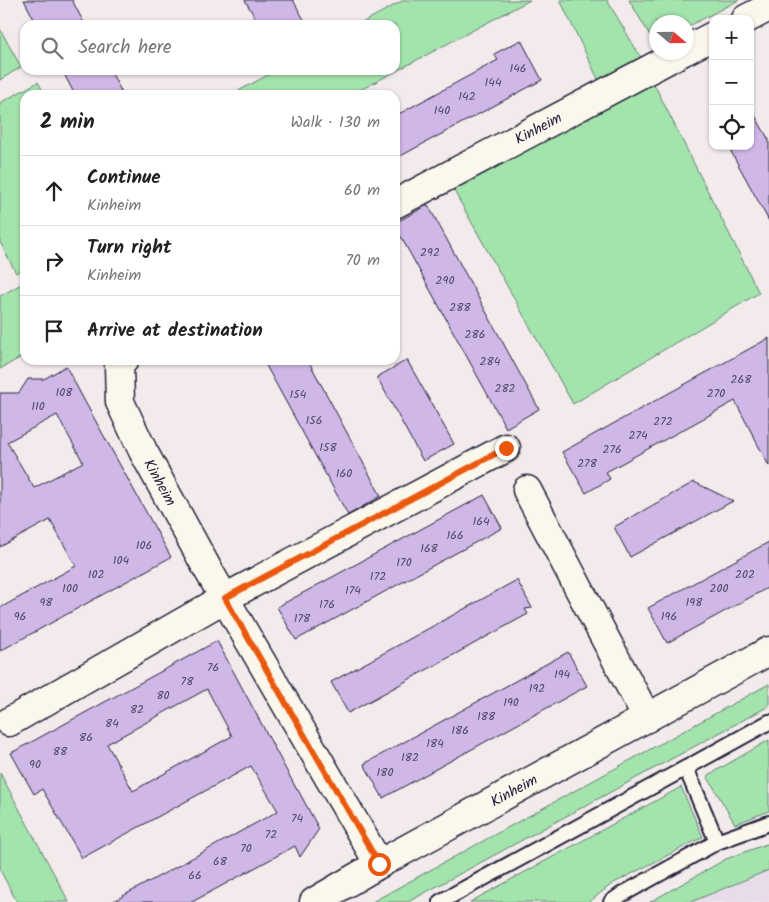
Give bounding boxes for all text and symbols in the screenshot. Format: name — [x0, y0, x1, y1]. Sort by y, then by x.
north arrow — [649, 15, 694, 60]
map controls — [709, 15, 754, 150]
button: + — [709, 15, 754, 60]
search box — [20, 20, 400, 75]
text: Search here — [78, 33, 172, 63]
icon: search — [38, 34, 66, 62]
house number: 146 — [509, 59, 527, 78]
button: − — [709, 60, 754, 105]
house number: 144 — [485, 73, 502, 92]
house number: 142 — [458, 87, 476, 106]
house number: 140 — [434, 101, 450, 120]
button: locate — [709, 105, 754, 150]
text: 2 min — [40, 106, 95, 139]
street label: Kinheim — [511, 107, 567, 152]
text: Walk · 130 m — [291, 110, 380, 135]
text: Continue — [87, 163, 160, 193]
icon: ahead — [40, 177, 68, 205]
text: 60 m — [344, 178, 380, 203]
text: Kinheim — [87, 193, 141, 218]
text: Turn right — [87, 233, 172, 263]
house number: 292 — [420, 243, 440, 262]
icon: right — [40, 247, 68, 275]
text: 70 m — [345, 248, 380, 273]
text: Kinheim — [87, 263, 141, 288]
house number: 290 — [436, 271, 454, 290]
house number: 288 — [449, 298, 471, 317]
text: Arrive at destination — [87, 316, 263, 346]
icon: arrive — [40, 317, 68, 345]
house number: 286 — [465, 325, 485, 344]
house number: 284 — [480, 352, 501, 371]
house number: 268 — [731, 370, 752, 389]
house number: 282 — [494, 379, 516, 398]
house number: 108 — [56, 383, 73, 402]
house number: 270 — [707, 384, 725, 403]
house number: 154 — [290, 385, 307, 404]
house number: 110 — [31, 397, 45, 416]
house number: 156 — [306, 411, 322, 430]
house number: 272 — [653, 412, 673, 431]
house number: 274 — [628, 426, 648, 445]
route end — [495, 437, 518, 460]
house number: 158 — [319, 438, 337, 457]
house number: 276 — [602, 440, 622, 459]
house number: 278 — [577, 454, 598, 473]
street label: Kinheim — [137, 455, 182, 511]
house number: 160 — [336, 464, 352, 483]
house number: 164 — [472, 512, 490, 531]
house number: 166 — [446, 526, 464, 545]
house number: 106 — [136, 536, 152, 555]
house number: 168 — [420, 539, 439, 558]
house number: 104 — [113, 551, 130, 570]
house number: 170 — [396, 553, 412, 572]
house number: 102 — [88, 565, 104, 584]
house number: 202 — [735, 565, 755, 584]
house number: 172 — [370, 567, 386, 586]
house number: 100 — [62, 579, 78, 598]
house number: 200 — [710, 579, 728, 598]
house number: 174 — [345, 581, 361, 600]
house number: 98 — [39, 593, 53, 612]
house number: 198 — [686, 593, 703, 612]
house number: 176 — [319, 595, 335, 614]
house number: 96 — [14, 607, 26, 626]
house number: 196 — [661, 607, 677, 626]
house number: 178 — [294, 609, 311, 628]
house number: 76 — [207, 658, 219, 677]
house number: 194 — [554, 665, 570, 684]
house number: 78 — [181, 672, 194, 691]
house number: 192 — [529, 679, 545, 698]
house number: 80 — [156, 686, 170, 705]
house number: 190 — [503, 693, 519, 712]
house number: 82 — [130, 700, 144, 719]
house number: 188 — [477, 707, 496, 726]
house number: 84 — [105, 714, 119, 733]
house number: 186 — [451, 721, 469, 740]
house number: 86 — [79, 728, 93, 747]
house number: 184 — [426, 734, 444, 753]
house number: 88 — [53, 742, 68, 761]
house number: 182 — [401, 748, 419, 767]
house number: 90 — [29, 755, 41, 774]
house number: 180 — [377, 763, 394, 782]
street label: Kinheim — [486, 768, 542, 814]
house number: 74 — [291, 809, 303, 828]
house number: 72 — [265, 825, 277, 844]
house number: 70 — [240, 839, 252, 858]
house number: 68 — [213, 852, 228, 871]
route start — [368, 853, 391, 876]
house number: 66 — [188, 866, 202, 885]

